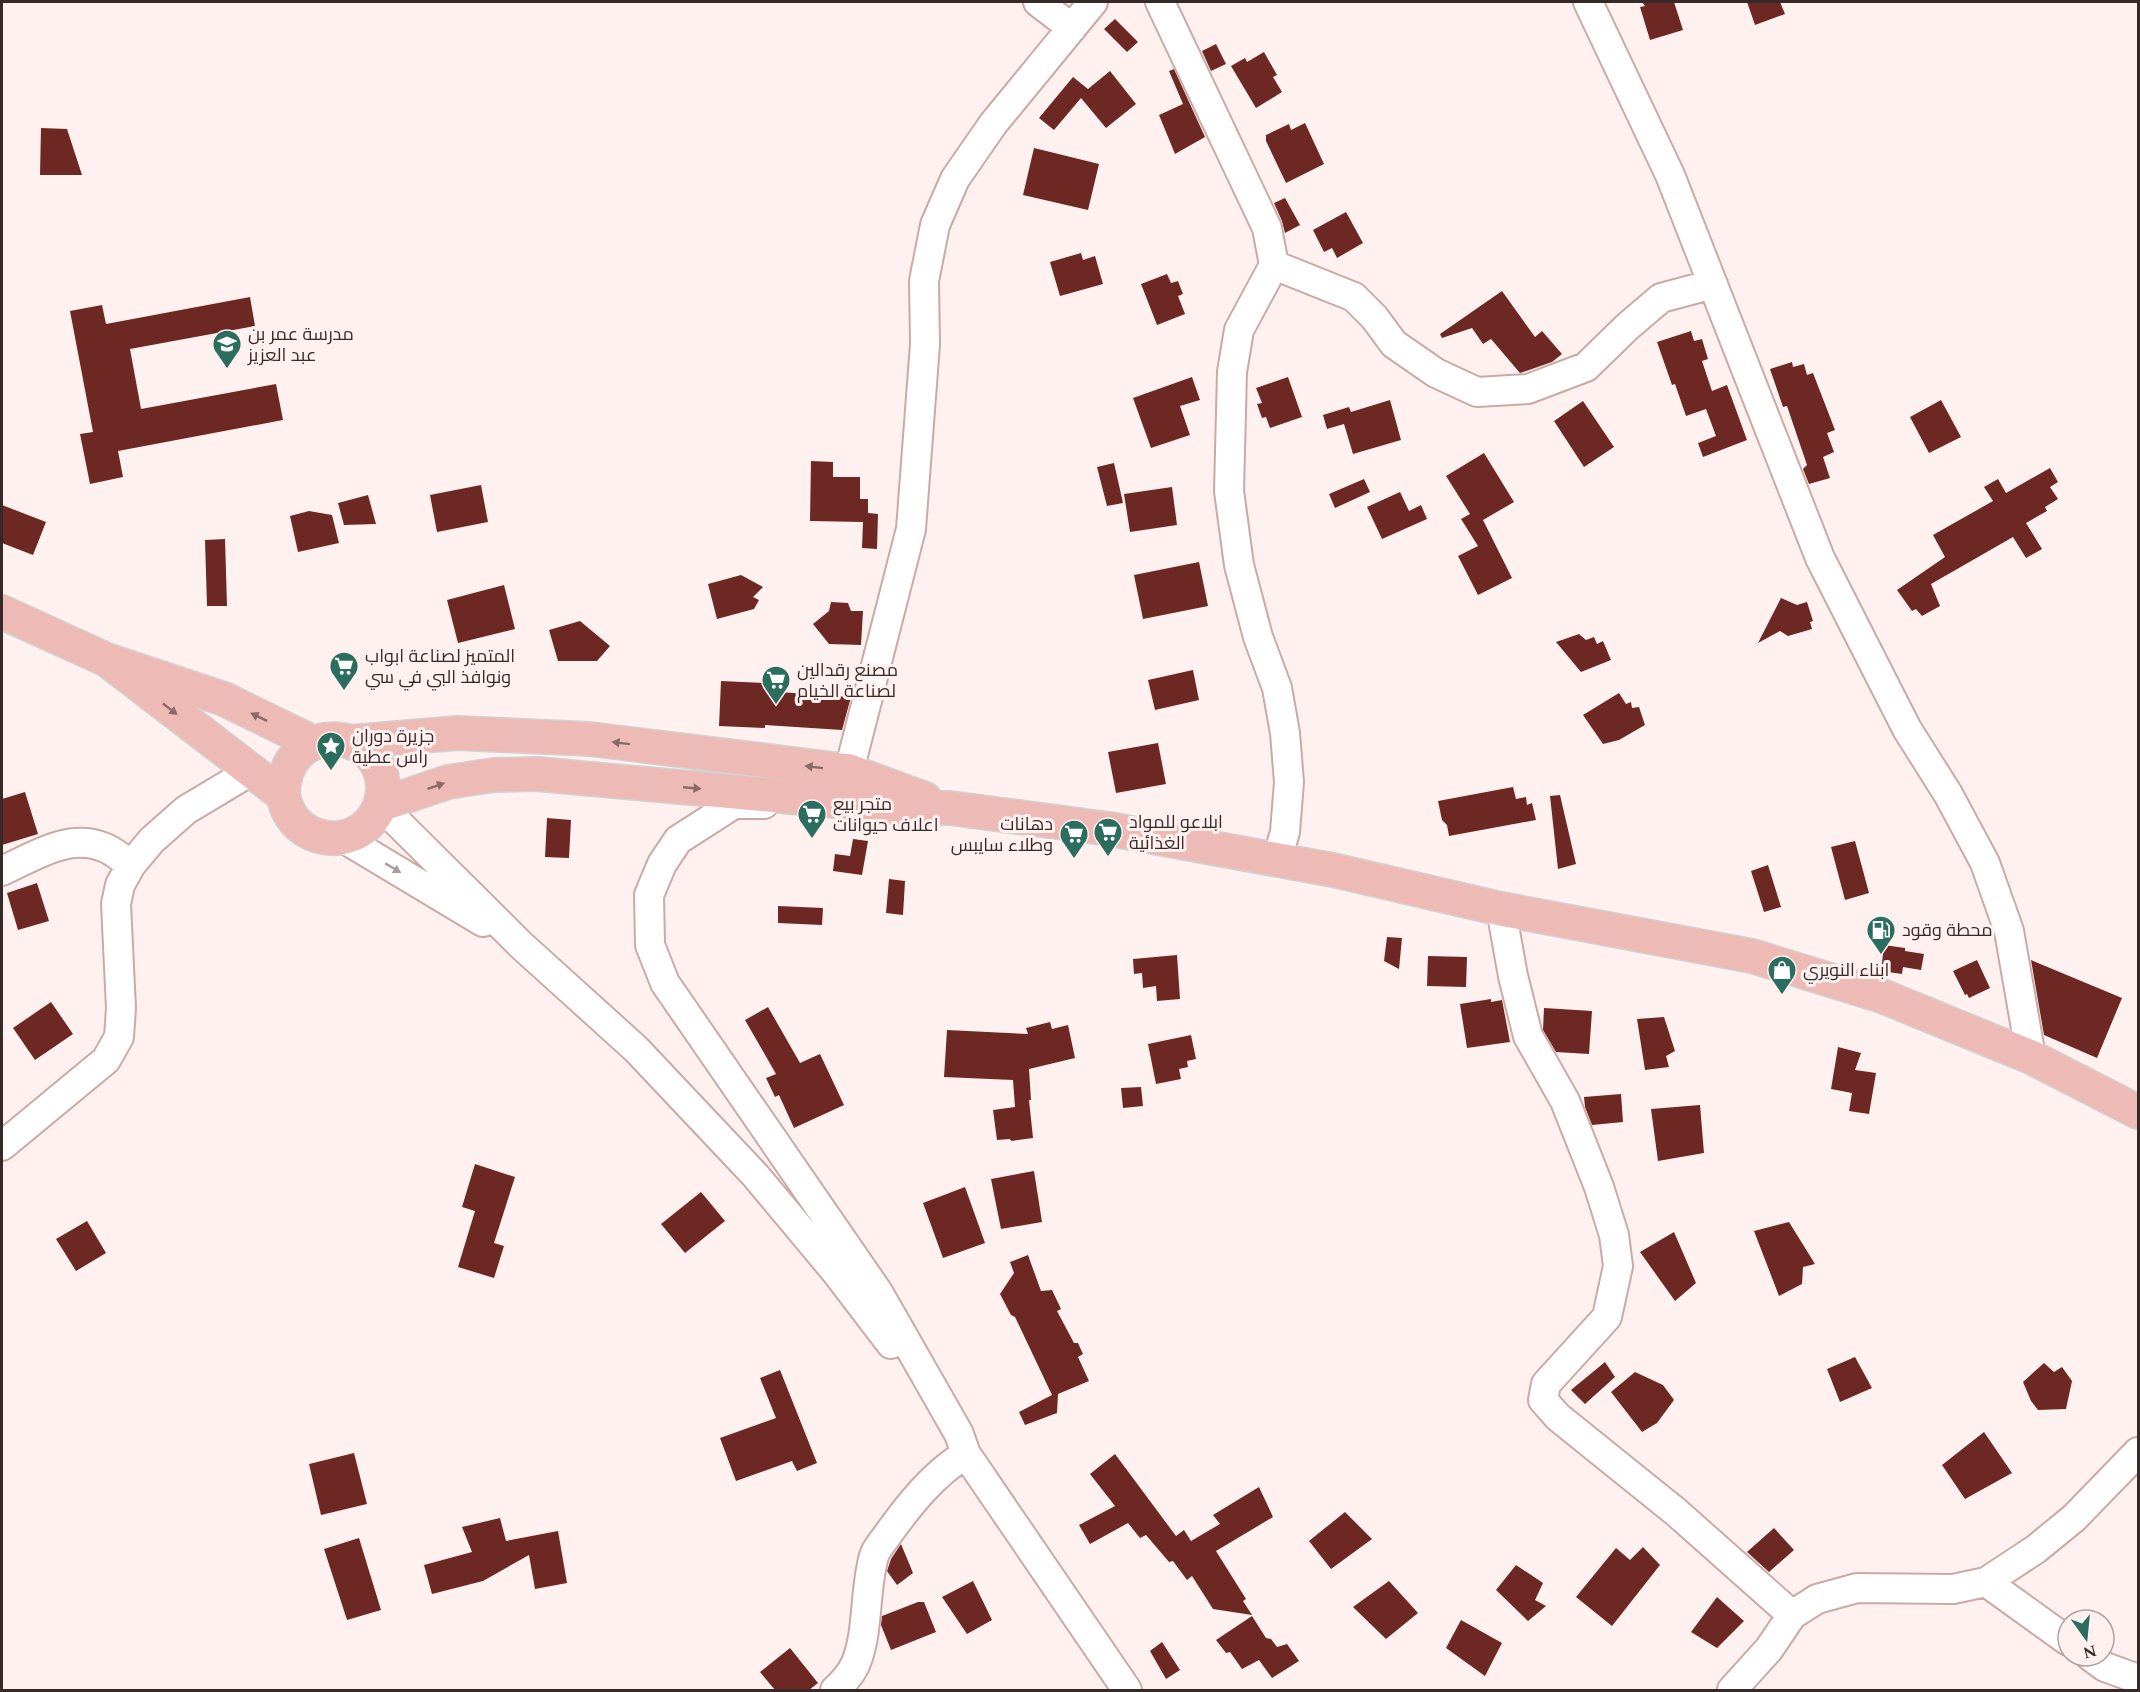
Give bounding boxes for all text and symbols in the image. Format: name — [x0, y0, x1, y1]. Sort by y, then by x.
place label: مدرسة عمر بن عبد العزيز — [247, 321, 354, 369]
school or university icon: مدرسة عمر بن عبد العزيز — [211, 328, 243, 370]
place label: المتميز لصناعة ابواب ونوافذ البي في سي — [365, 643, 515, 691]
supermarket icon: المتميز لصناعة ابواب ونوافذ البي في سي — [328, 650, 360, 692]
place label: مصنع رقدالين لصناعة الخيام — [797, 657, 898, 705]
supermarket icon: مصنع رقدالين لصناعة الخيام — [760, 664, 792, 706]
one-way arrow — [162, 702, 178, 715]
one-way arrow — [251, 712, 268, 721]
place label: جزيرة دوران راس عطية — [352, 723, 434, 771]
place icon: جزيرة دوران راس عطية — [315, 730, 347, 772]
one-way arrow — [611, 738, 630, 747]
one-way arrow — [805, 762, 824, 771]
one-way arrow — [427, 781, 445, 791]
one-way arrow — [682, 783, 701, 793]
place label: متجر بيع اعلاف حيوانات — [833, 791, 939, 839]
supermarket icon: متجر بيع اعلاف حيوانات — [796, 798, 828, 840]
place label: ابلاعو للمواد الغذائية — [1129, 809, 1223, 857]
place label: دهانات وطلاء سايبس — [951, 811, 1053, 859]
supermarket icon: ابلاعو للمواد الغذائية — [1092, 816, 1124, 858]
supermarket icon: دهانات وطلاء سايبس — [1058, 818, 1090, 860]
one-way arrow — [385, 862, 401, 873]
fuel station icon: محطة وقود — [1865, 914, 1897, 956]
place label: محطة وقود — [1902, 917, 1993, 944]
shop icon: ابناء النويري — [1766, 954, 1798, 996]
place label: ابناء النويري — [1803, 957, 1889, 984]
north arrow — [2056, 1608, 2116, 1668]
text: N — [2080, 1638, 2099, 1665]

